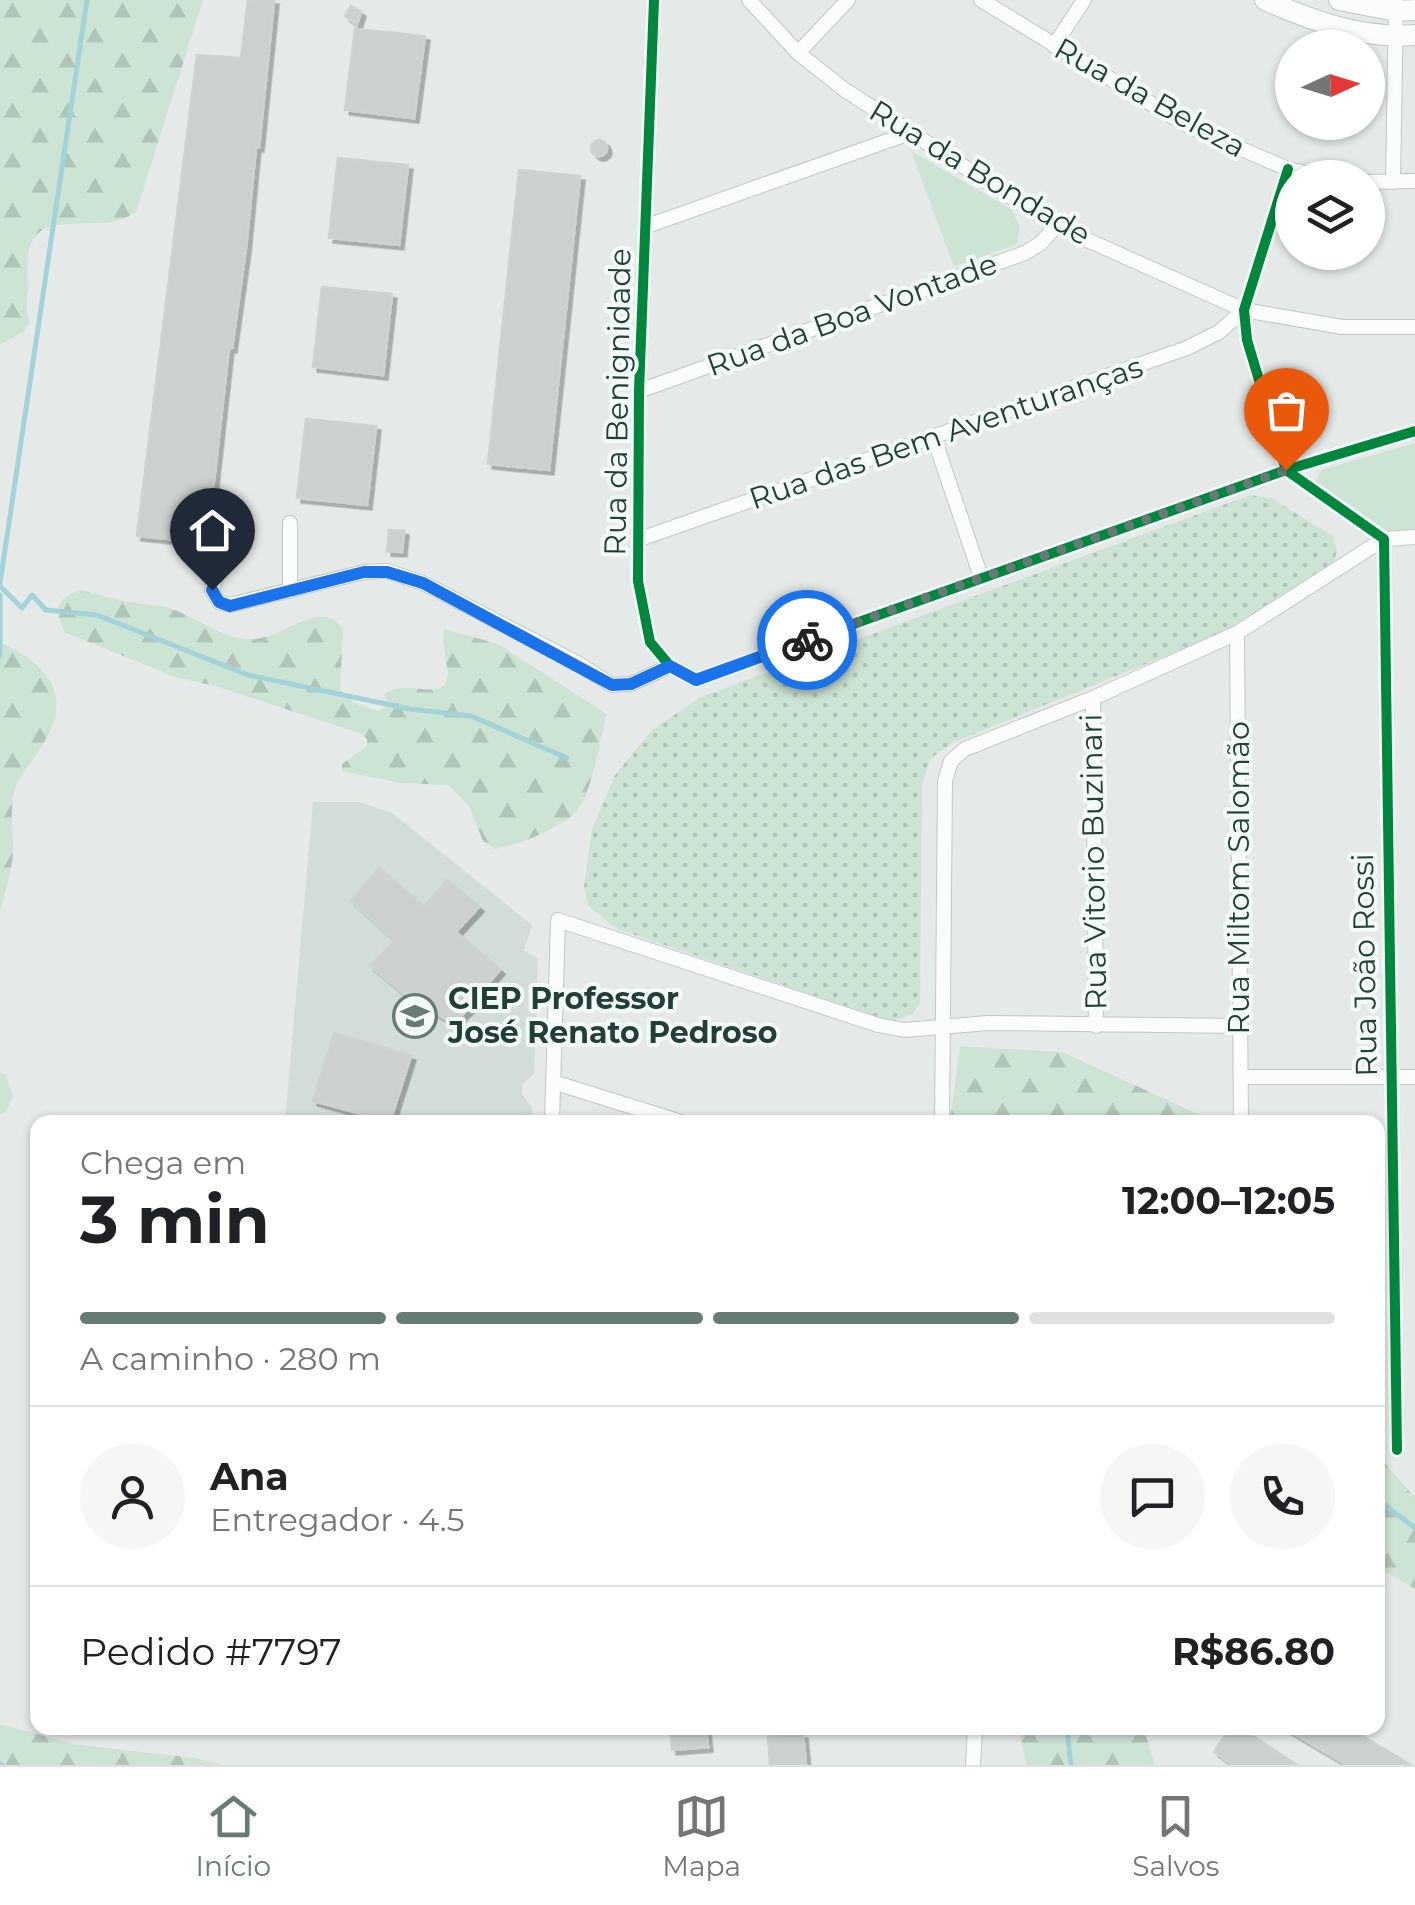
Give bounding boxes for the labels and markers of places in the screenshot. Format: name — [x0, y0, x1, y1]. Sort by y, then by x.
pin — [1244, 368, 1329, 471]
pin — [170, 488, 255, 591]
place label: CIEP Professor José Renato Pedroso — [447, 980, 777, 1051]
school or university icon: CIEP Professor José Renato Pedroso — [392, 993, 438, 1039]

